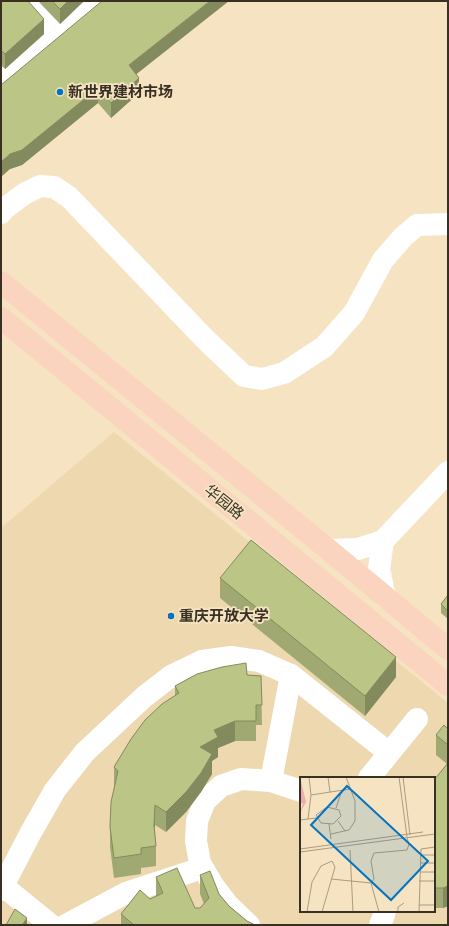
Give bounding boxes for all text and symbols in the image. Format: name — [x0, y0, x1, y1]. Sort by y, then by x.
place label: 新世界建材市场 — [68, 83, 173, 102]
marker: 新世界建材市场 — [55, 87, 65, 97]
street label: 华园路 — [200, 481, 247, 524]
place label: 重庆开放大学 — [179, 607, 269, 626]
marker: 重庆开放大学 — [166, 611, 176, 621]
inset map — [300, 777, 435, 912]

